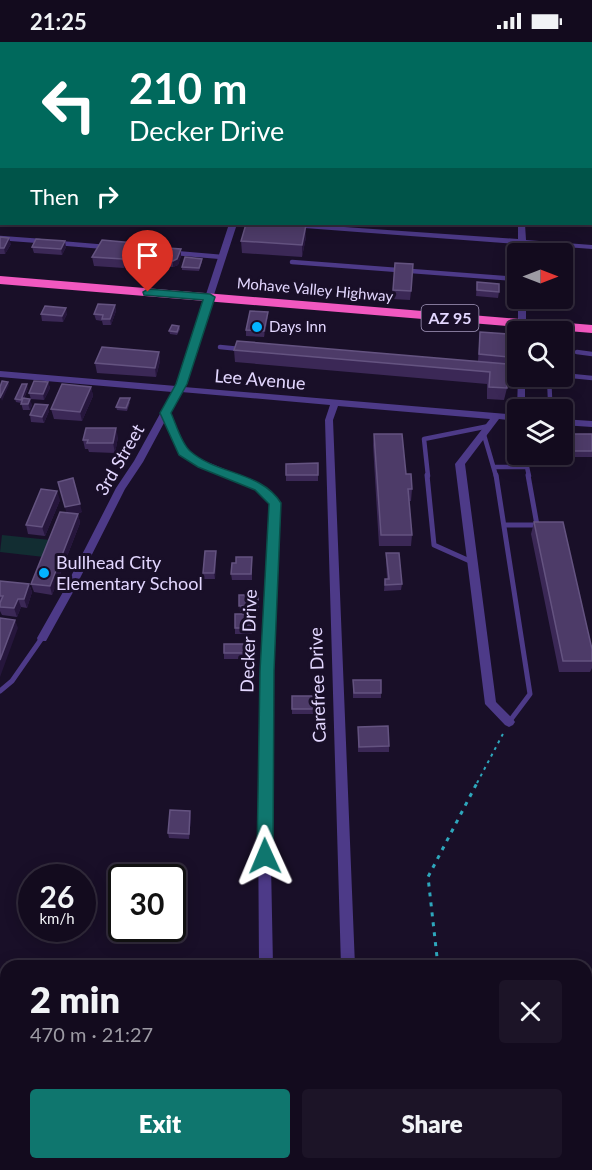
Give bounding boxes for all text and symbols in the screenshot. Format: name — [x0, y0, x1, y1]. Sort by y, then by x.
text: 21:25 — [30, 8, 87, 35]
text: 210 m — [129, 63, 247, 113]
icon: left — [30, 66, 108, 144]
text: Decker Drive — [129, 114, 284, 147]
icon: right — [91, 180, 124, 213]
text: Then — [30, 183, 79, 210]
pin — [122, 230, 173, 292]
icon: arrive — [131, 239, 164, 272]
north arrow — [507, 243, 573, 309]
map controls — [507, 243, 573, 465]
street label: Mohave Valley Highway — [236, 273, 394, 305]
road number: AZ 95 — [422, 305, 478, 331]
place label: Days Inn — [269, 317, 326, 335]
marker: Days Inn — [250, 320, 264, 334]
button: search — [507, 321, 573, 387]
street label: Lee Avenue — [214, 364, 306, 394]
button: layers — [507, 399, 573, 465]
street label: 3rd Street — [90, 419, 149, 499]
place label: Bullhead City Elementary School — [56, 551, 203, 594]
marker: Bullhead City Elementary School — [37, 566, 51, 580]
street label: Decker Drive — [235, 589, 261, 693]
street label: Carefree Drive — [304, 627, 330, 743]
position arrow — [233, 824, 297, 888]
speed limit sign: 30 — [108, 864, 186, 942]
text: 26 — [40, 878, 74, 914]
text: km/h — [39, 909, 75, 927]
text: 2 min — [30, 977, 120, 1021]
button: close — [499, 980, 562, 1043]
text: 470 m · 21:27 — [30, 1022, 153, 1046]
button: Exit — [30, 1089, 290, 1158]
button: Share — [302, 1089, 562, 1158]

